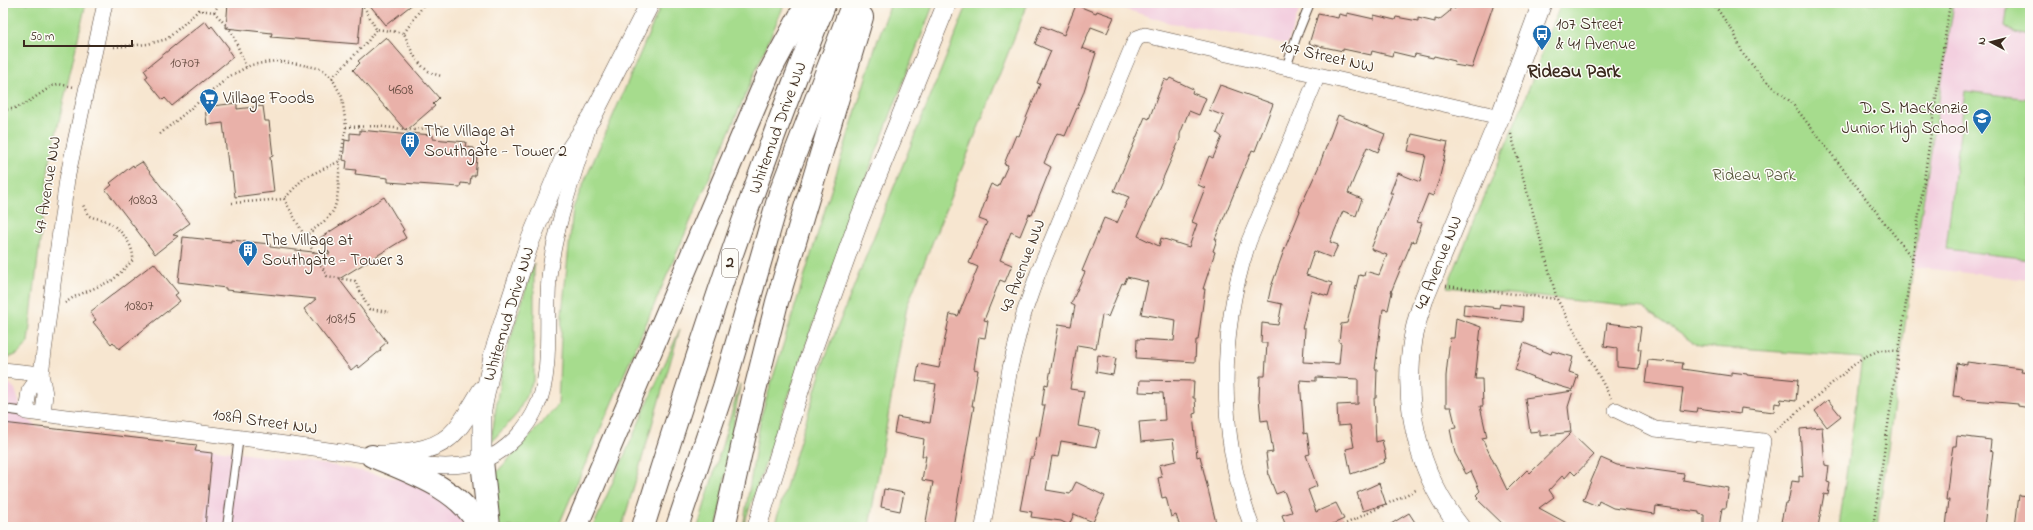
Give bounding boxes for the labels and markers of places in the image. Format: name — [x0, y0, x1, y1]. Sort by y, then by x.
place label: 107 Street & 41 Avenue — [1556, 12, 1636, 57]
bus stop icon: 107 Street & 41 Avenue — [1531, 23, 1553, 51]
place label: Village Foods — [222, 86, 315, 113]
supermarket icon: Village Foods — [198, 87, 220, 115]
place label: D. S. MacKenzie Junior High School — [1841, 96, 1968, 143]
school or university icon: D. S. MacKenzie Junior High School — [1971, 107, 1993, 135]
place label: The Village at Southgate - Tower 2 — [424, 119, 567, 166]
building icon: The Village at Southgate - Tower 2 — [399, 130, 421, 158]
place label: The Village at Southgate - Tower 3 — [262, 228, 403, 275]
building icon: The Village at Southgate - Tower 3 — [237, 239, 259, 267]

